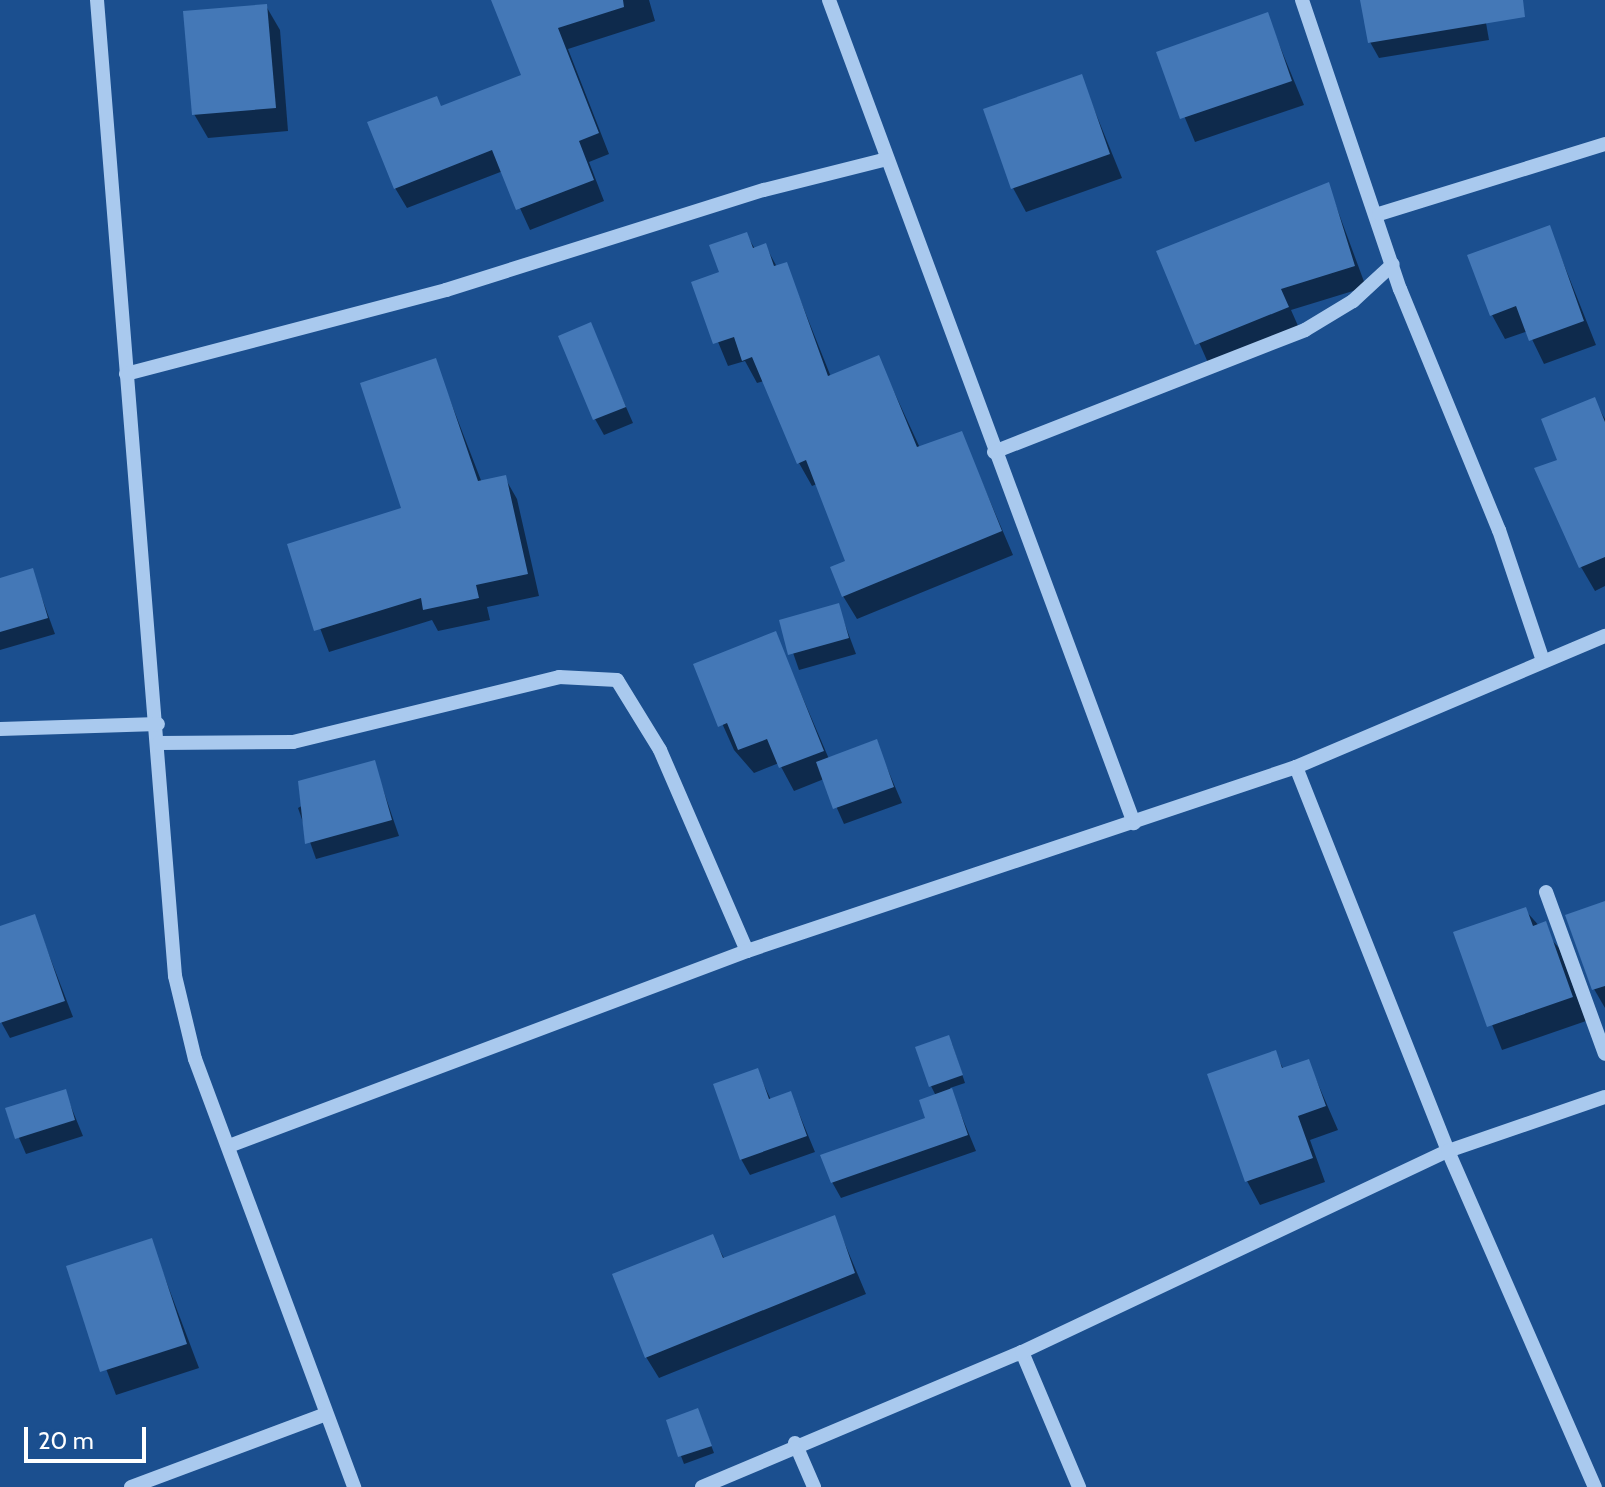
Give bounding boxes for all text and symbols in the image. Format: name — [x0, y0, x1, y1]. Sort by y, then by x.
scale bar — [28, 1411, 150, 1461]
text: 20 m — [38, 1426, 94, 1455]

